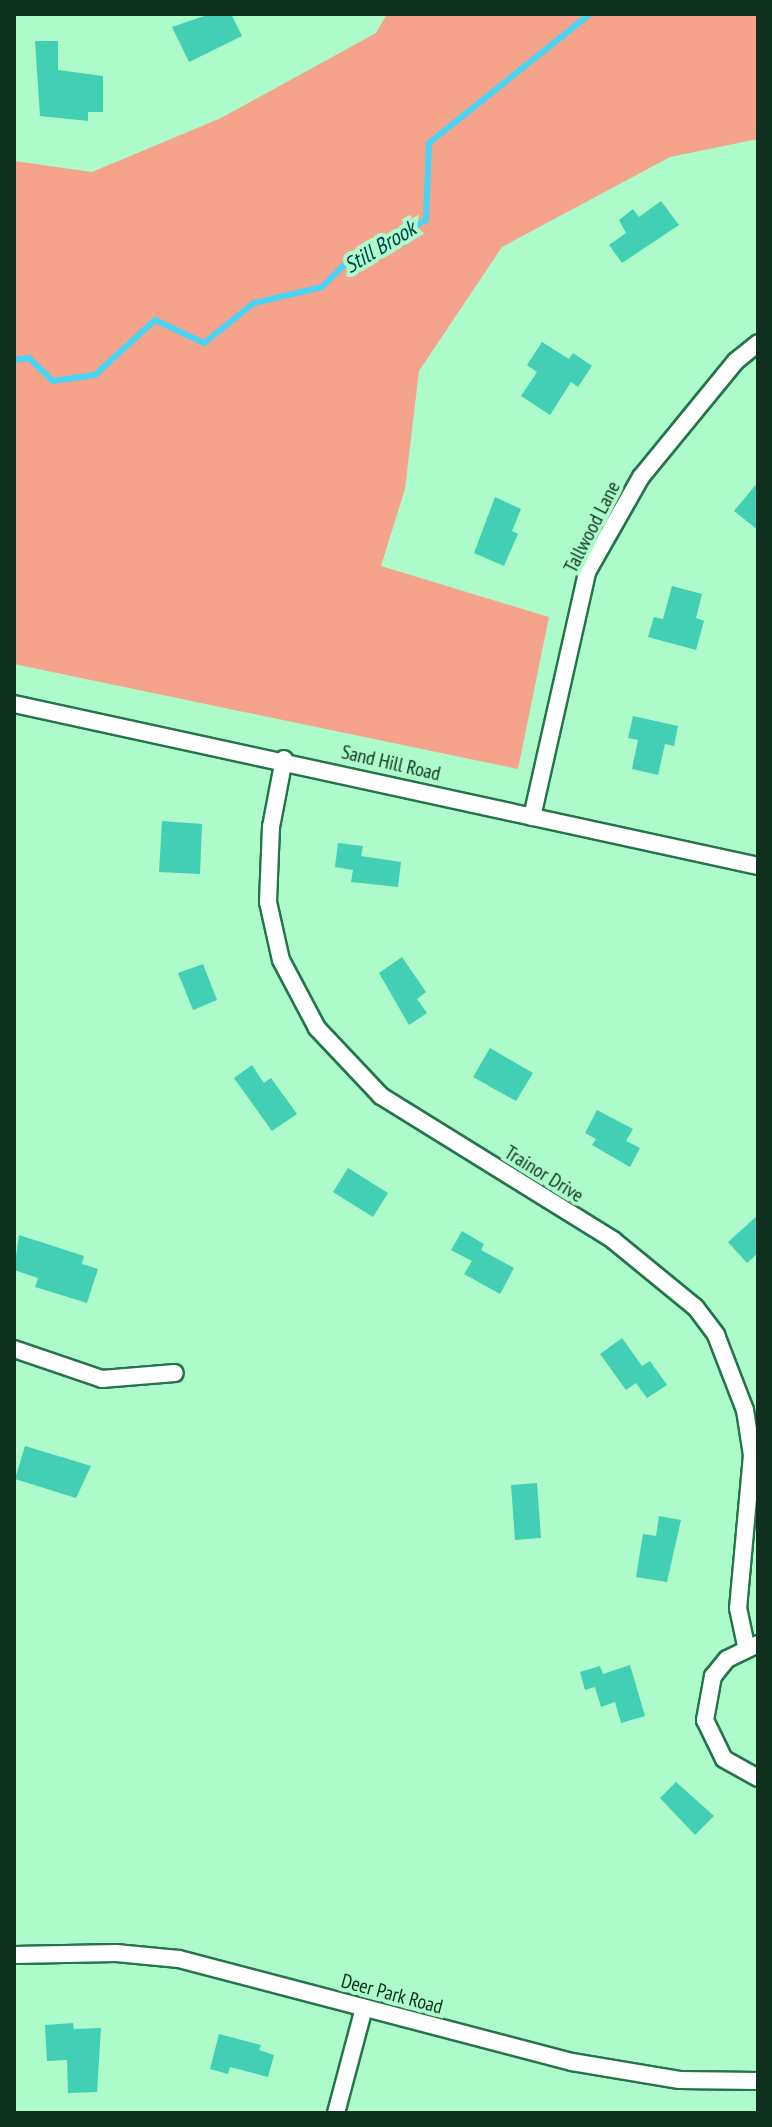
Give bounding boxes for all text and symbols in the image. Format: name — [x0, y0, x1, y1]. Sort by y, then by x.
water label: Still Brook — [339, 215, 421, 279]
street label: Tallwood Lane — [559, 477, 625, 577]
street label: Sand Hill Road — [339, 740, 443, 786]
street label: Trainor Drive — [500, 1140, 588, 1208]
street label: Deer Park Road — [338, 1969, 446, 2019]

